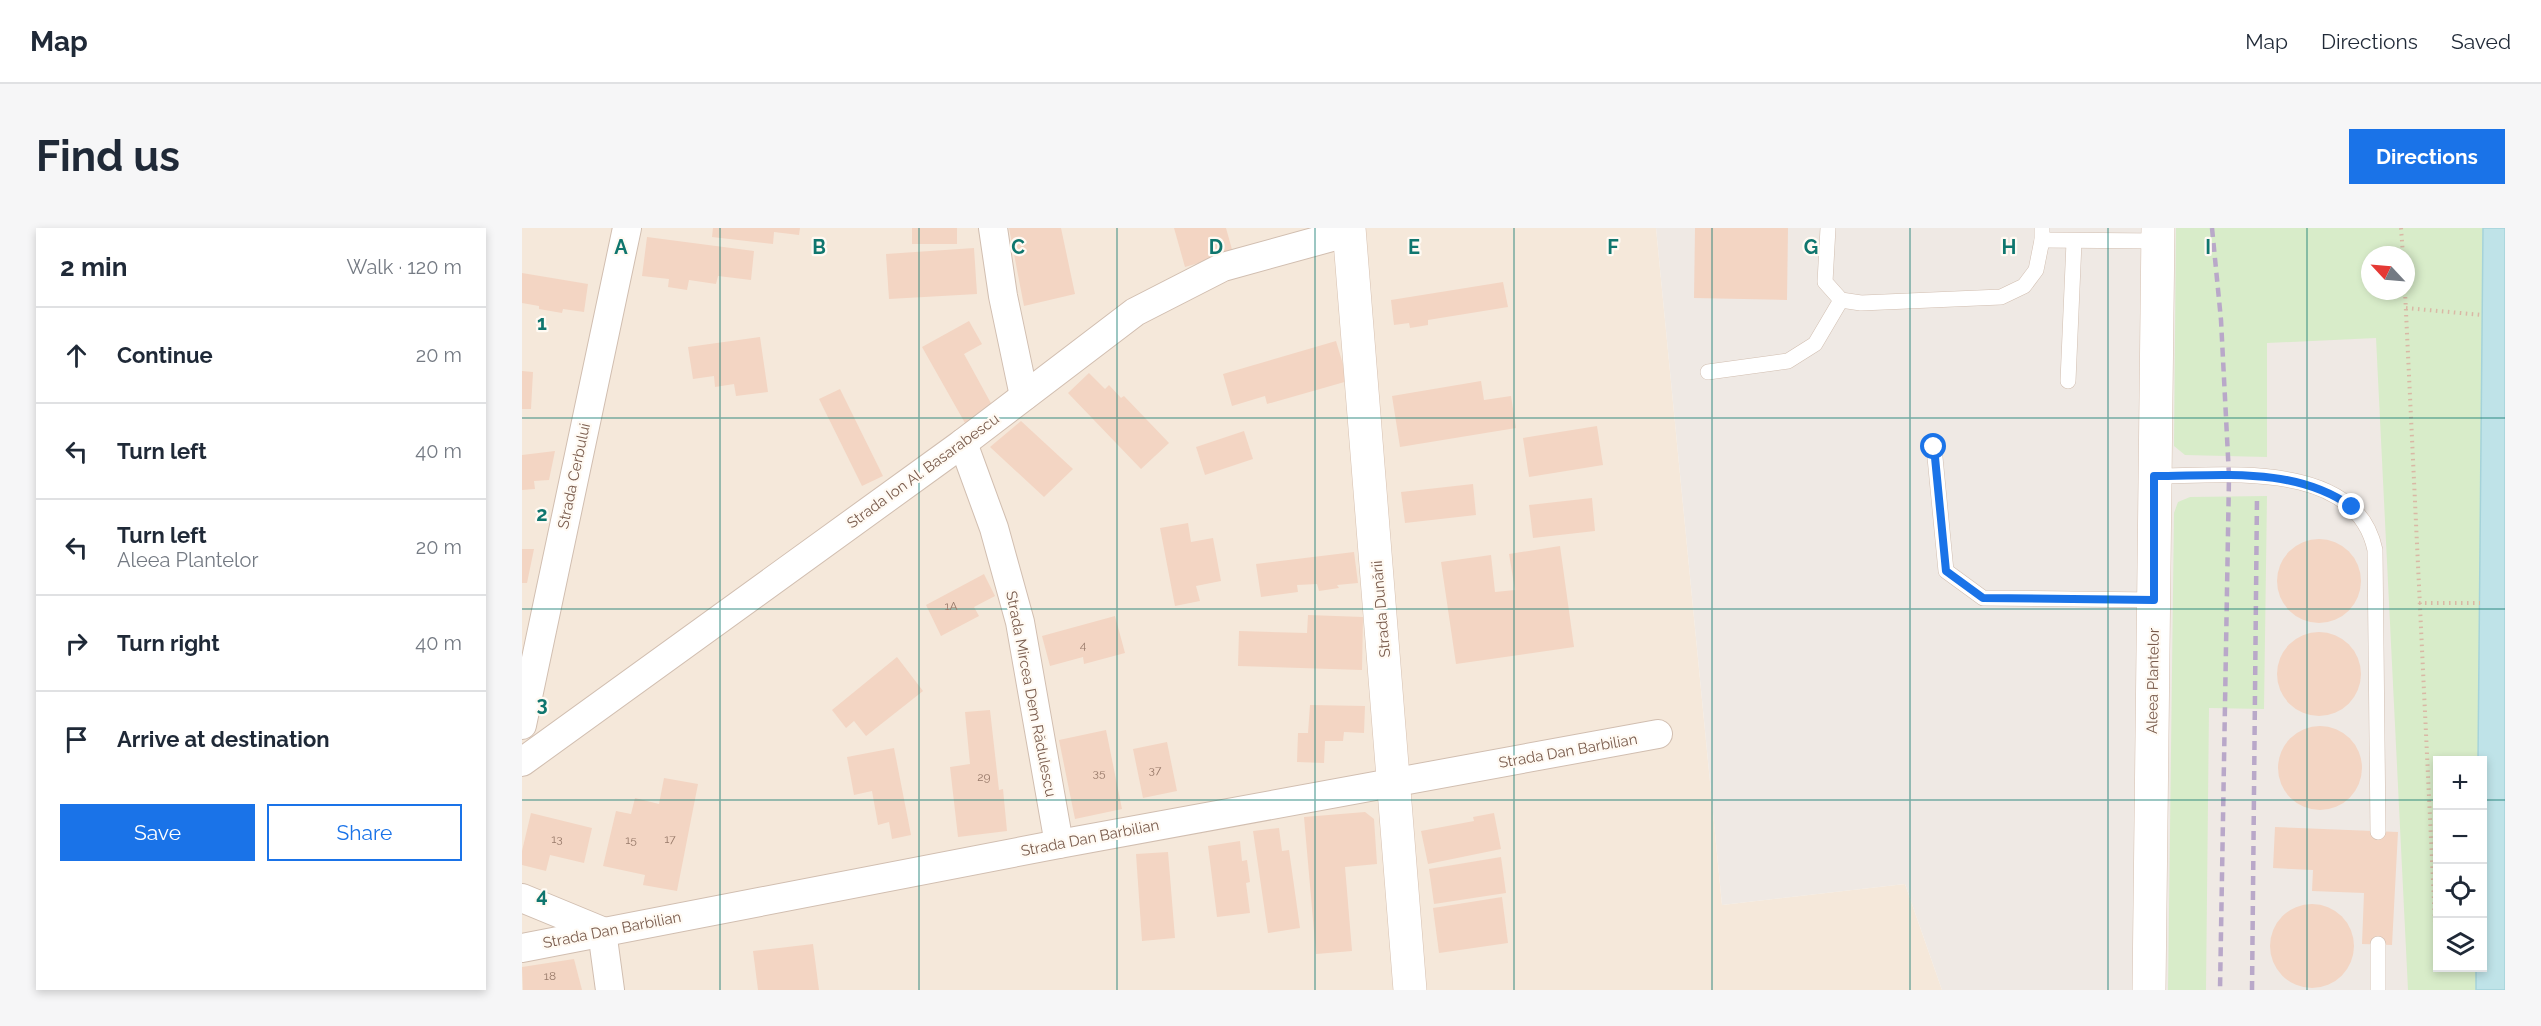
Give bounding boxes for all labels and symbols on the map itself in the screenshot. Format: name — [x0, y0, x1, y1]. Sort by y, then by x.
text: A — [614, 235, 628, 259]
text: B — [812, 235, 826, 259]
text: C — [1011, 235, 1025, 259]
text: D — [1209, 235, 1223, 259]
text: E — [1408, 235, 1420, 259]
text: F — [1607, 235, 1619, 259]
text: G — [1804, 235, 1818, 259]
text: H — [2002, 235, 2016, 259]
text: I — [2205, 235, 2211, 259]
north arrow — [2361, 246, 2415, 300]
text: 1 — [537, 311, 547, 335]
street label: Strada Ion Al. Basarabescu — [843, 410, 1003, 532]
street label: Strada Cerbului — [554, 422, 594, 530]
route start — [1920, 433, 1946, 459]
route end — [2338, 493, 2364, 519]
text: 2 — [536, 502, 548, 526]
street label: Strada Dunării — [1368, 560, 1394, 658]
street label: Strada Mircea Dem Rădulescu — [1002, 589, 1060, 799]
house number: 1A — [944, 599, 958, 613]
street label: Aleea Plantelor — [2143, 627, 2163, 734]
house number: 4 — [1080, 638, 1087, 652]
text: 3 — [536, 692, 548, 716]
street label: Strada Dan Barbilian — [1497, 730, 1639, 772]
house number: 37 — [1149, 763, 1162, 777]
house number: 35 — [1093, 766, 1106, 780]
house number: 29 — [977, 770, 991, 784]
street label: Strada Dan Barbilian — [1019, 816, 1161, 860]
house number: 13 — [551, 832, 563, 846]
house number: 17 — [664, 832, 676, 846]
house number: 15 — [625, 833, 637, 847]
text: 4 — [536, 883, 548, 907]
street label: Strada Dan Barbilian — [541, 908, 683, 952]
house number: 18 — [544, 969, 556, 983]

